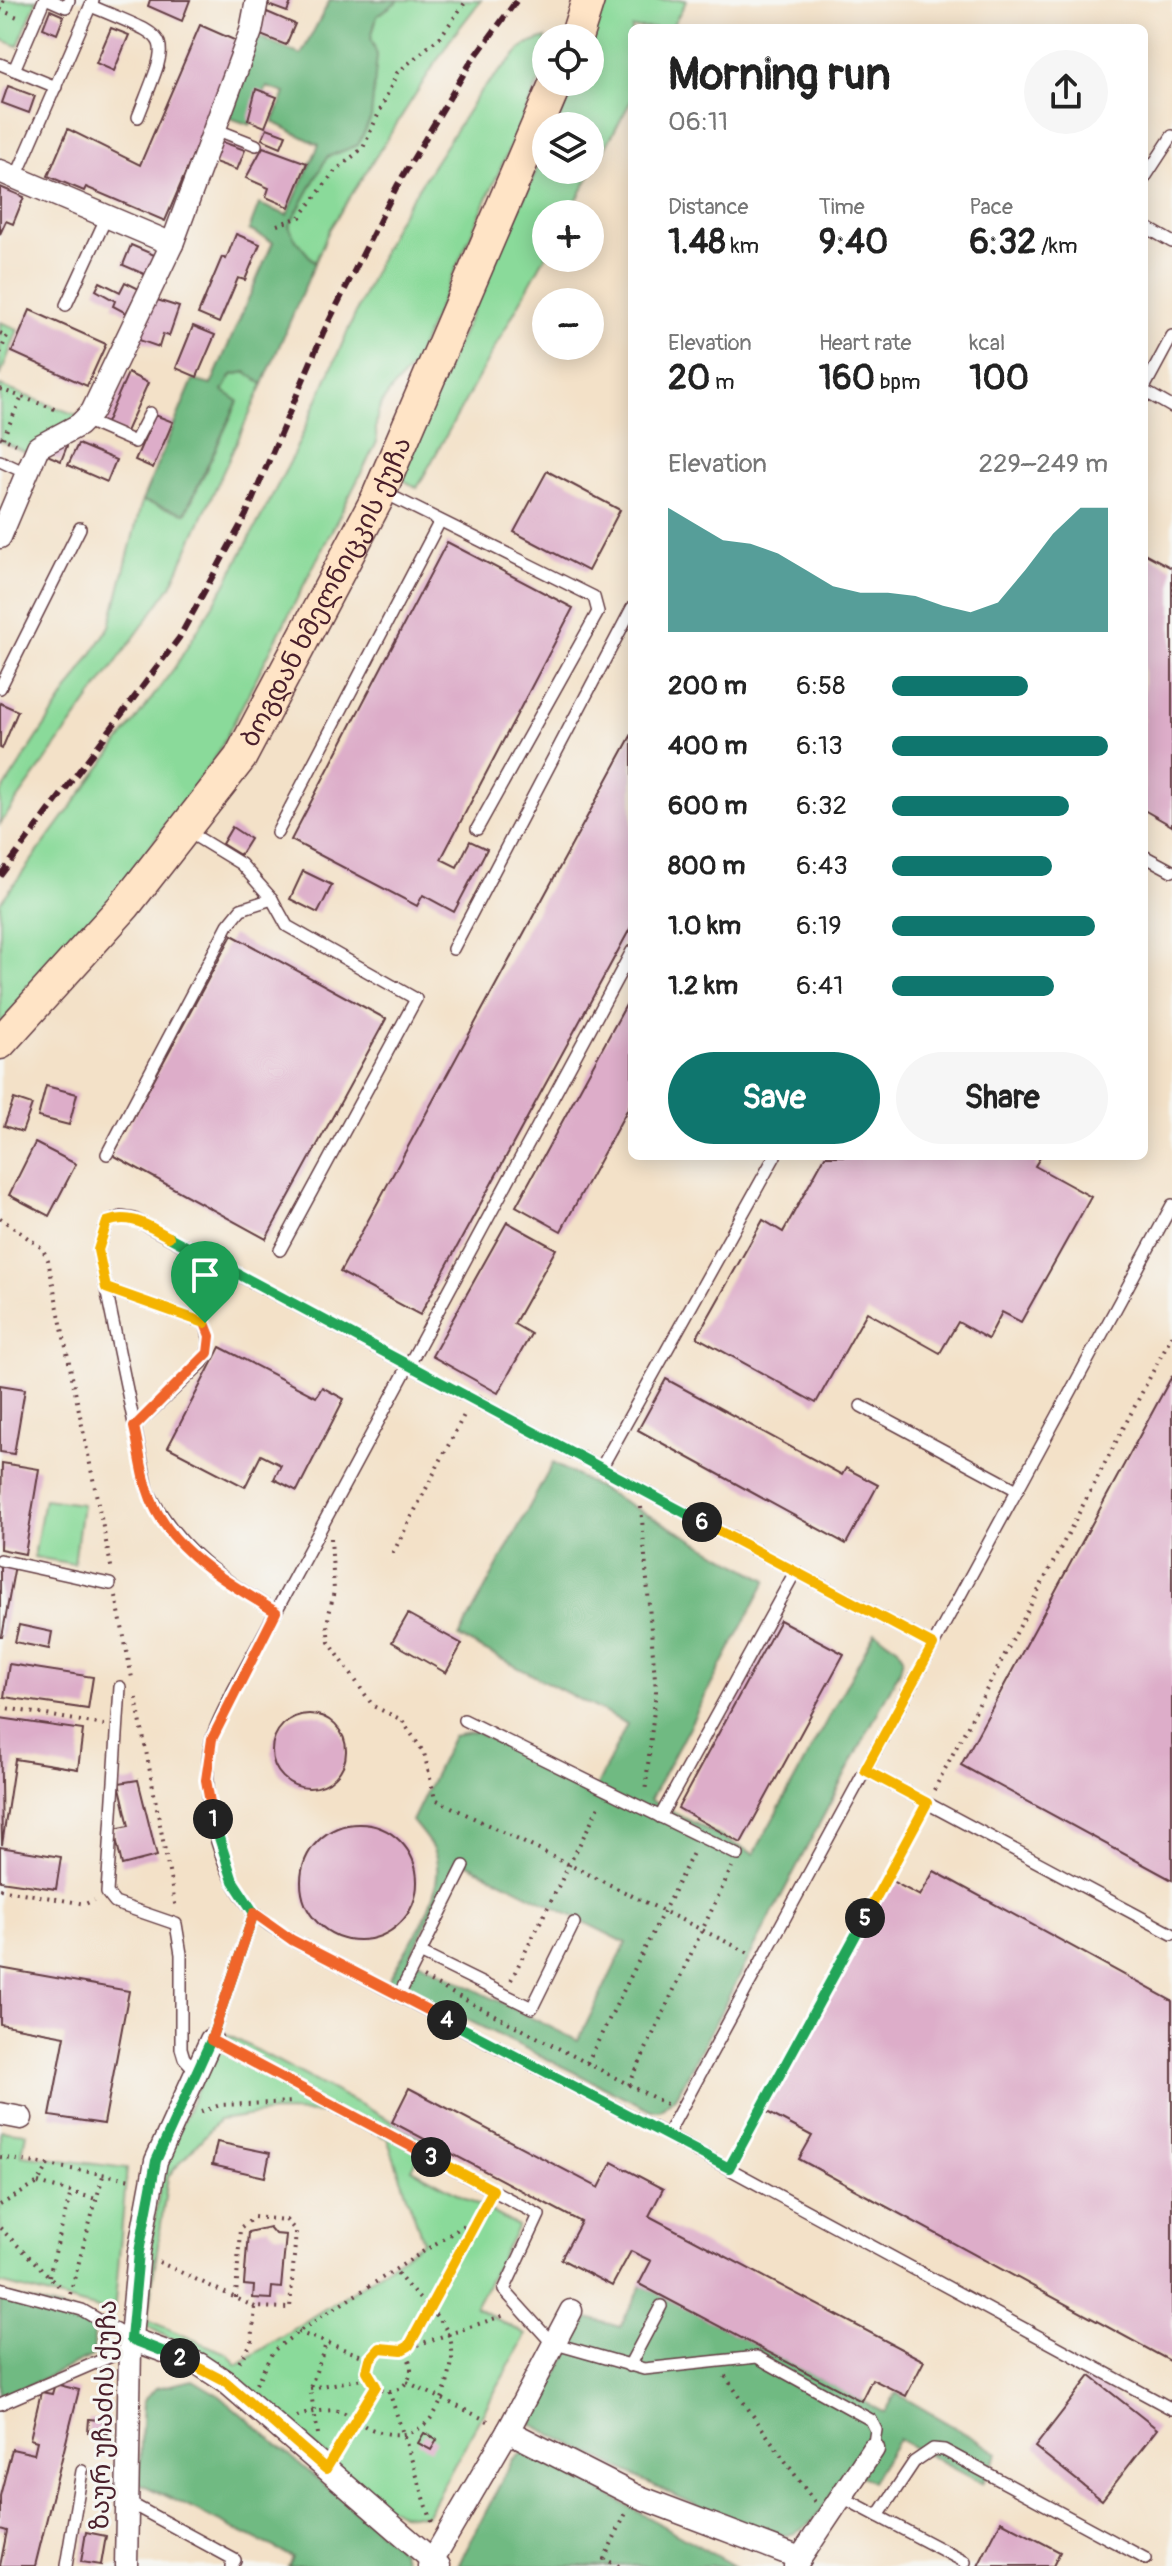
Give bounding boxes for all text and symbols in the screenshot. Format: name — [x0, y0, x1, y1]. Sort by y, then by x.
map controls — [532, 24, 604, 360]
button: locate — [532, 24, 604, 96]
text: Morning run — [668, 48, 891, 103]
button: share — [1024, 50, 1108, 134]
text: 06:11 — [668, 106, 728, 138]
button: layers — [532, 112, 604, 184]
text: Distance — [668, 193, 748, 221]
text: Time — [819, 193, 865, 221]
text: Pace — [969, 193, 1013, 221]
button: + — [532, 200, 604, 272]
text: 1.48 — [668, 221, 726, 264]
text: 9:40 — [819, 221, 888, 264]
text: 6:32 — [969, 221, 1036, 264]
text: km — [726, 232, 759, 260]
text: /km — [1036, 232, 1078, 260]
button: − — [532, 288, 604, 360]
text: Elevation — [668, 329, 752, 357]
text: Heart rate — [819, 329, 911, 357]
text: kcal — [969, 329, 1005, 357]
text: 20 — [668, 357, 710, 400]
text: 160 — [819, 357, 875, 400]
text: 100 — [969, 357, 1029, 400]
text: m — [710, 368, 735, 396]
text: bpm — [875, 368, 920, 396]
street label: ბოგდან ხმელნიცკის ქუჩა — [234, 432, 419, 753]
text: Elevation — [668, 448, 767, 480]
text: 229–249 m — [978, 448, 1108, 480]
text: 200 m — [668, 670, 747, 702]
text: 6:58 — [796, 670, 845, 702]
text: 400 m — [668, 730, 747, 762]
text: 6:13 — [796, 730, 843, 762]
text: 600 m — [668, 790, 747, 822]
text: 6:32 — [796, 790, 847, 822]
text: 800 m — [668, 850, 745, 882]
text: 6:43 — [796, 850, 848, 882]
text: 1.0 km — [668, 910, 741, 942]
text: 6:19 — [796, 910, 842, 942]
text: 1.2 km — [668, 970, 738, 1002]
text: 6:41 — [796, 970, 843, 1002]
button: Save — [668, 1052, 880, 1144]
button: Share — [896, 1052, 1108, 1144]
pin — [171, 1241, 239, 1323]
icon: arrive — [183, 1253, 227, 1297]
pin: 6 — [682, 1502, 722, 1542]
text: 6 — [696, 1508, 708, 1536]
pin: 1 — [193, 1799, 233, 1839]
text: 1 — [209, 1805, 217, 1833]
pin: 5 — [845, 1898, 885, 1938]
text: 5 — [859, 1904, 871, 1932]
pin: 4 — [427, 2000, 467, 2040]
text: 4 — [441, 2006, 453, 2034]
pin: 3 — [411, 2137, 451, 2177]
text: 3 — [425, 2143, 437, 2171]
street label: ზაურ უჩაძის ქუჩა — [84, 2299, 124, 2531]
pin: 2 — [160, 2338, 200, 2378]
text: 2 — [174, 2344, 186, 2372]

